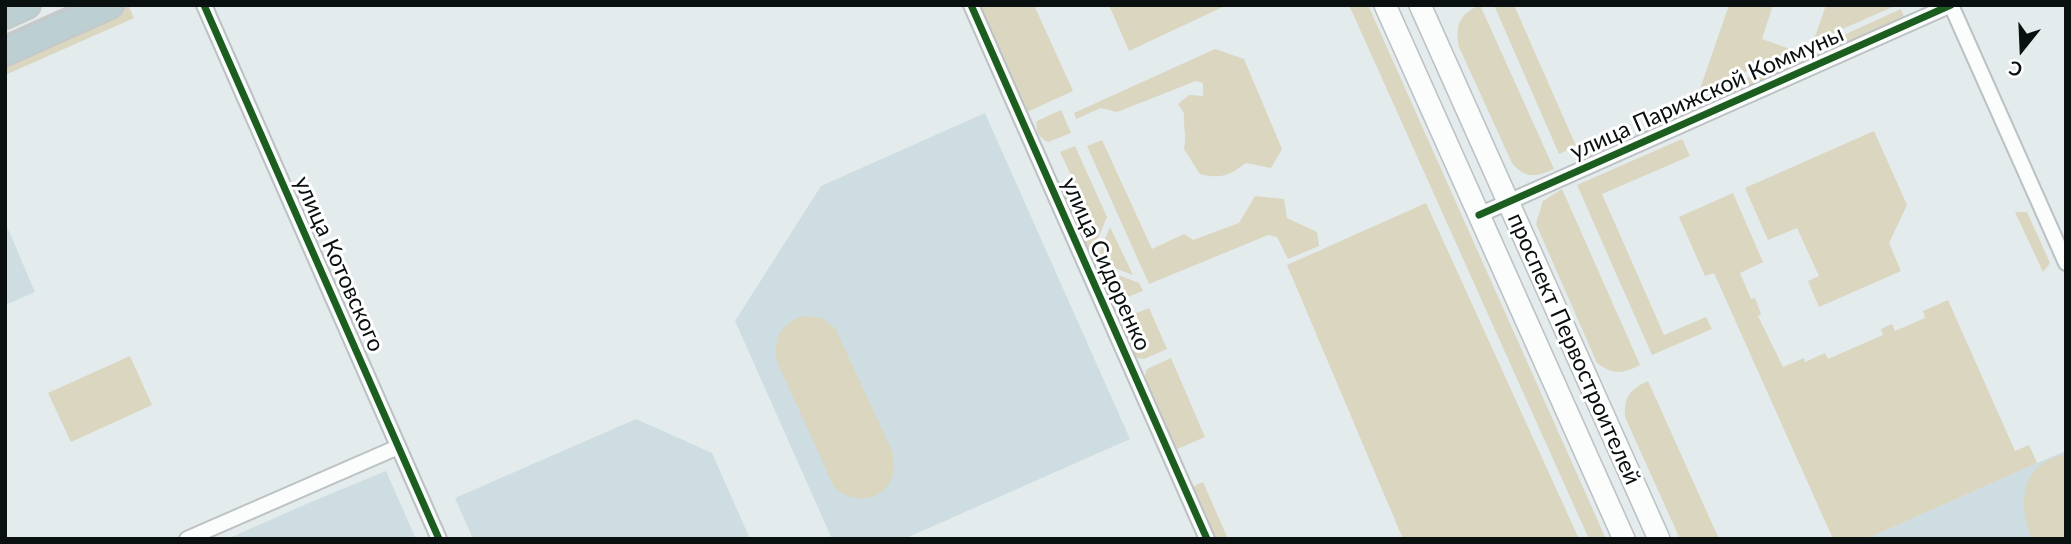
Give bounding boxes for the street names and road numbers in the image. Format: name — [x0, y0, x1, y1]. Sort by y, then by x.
street label: улица Парижской Коммуны — [1566, 20, 1848, 166]
street label: улица Котовского — [288, 172, 390, 356]
street label: улица Сидоренко — [1055, 173, 1157, 355]
street label: проспект Первостроителей — [1502, 209, 1646, 489]

